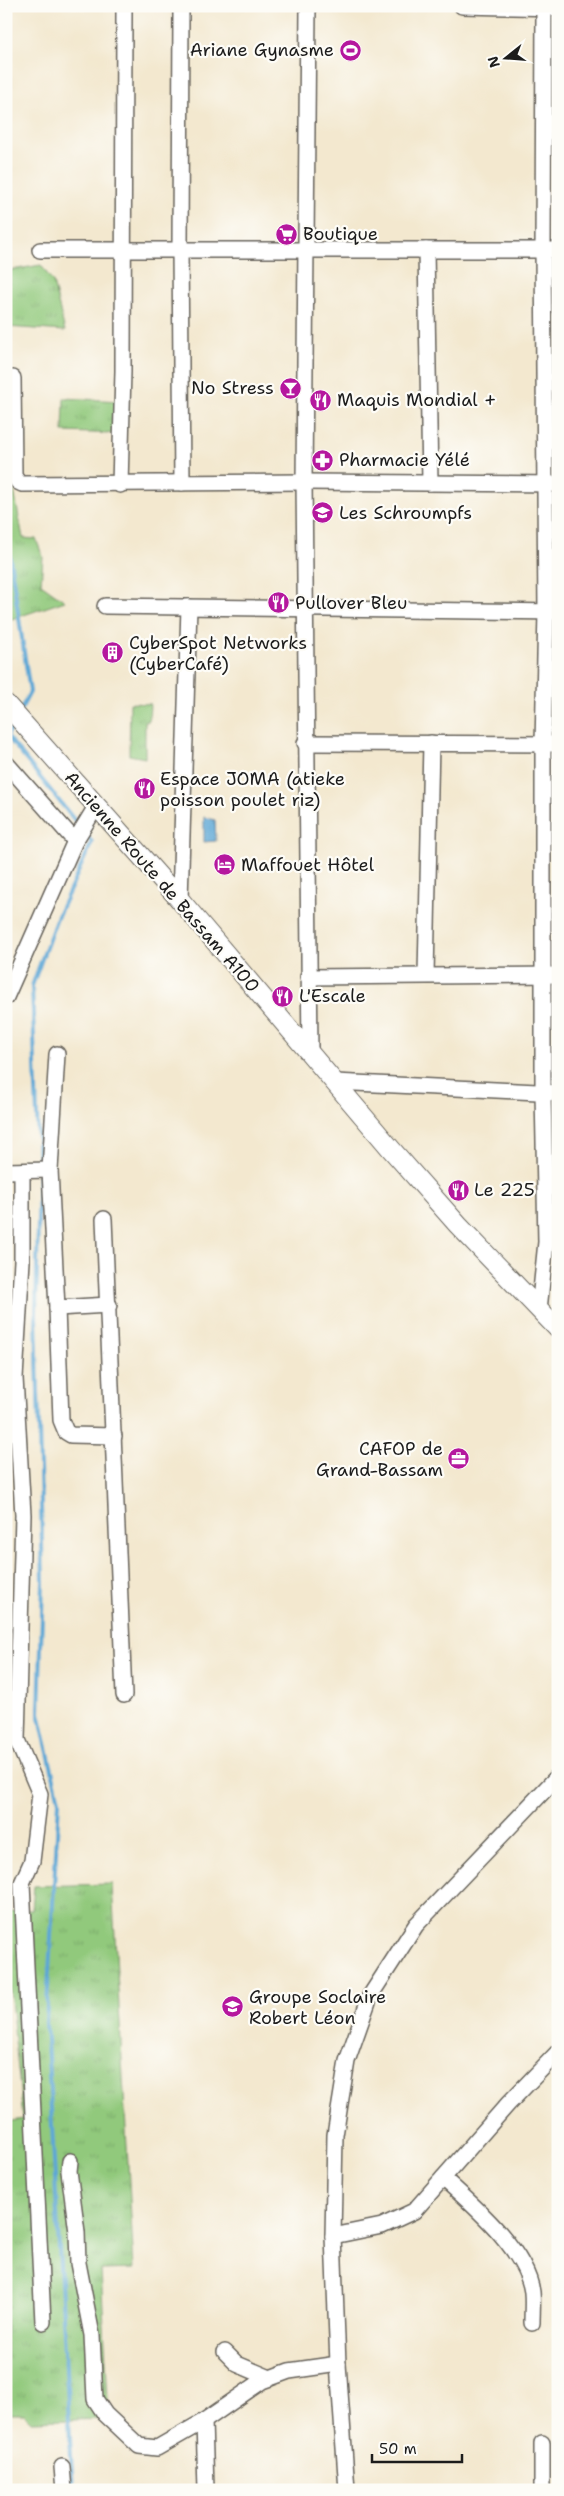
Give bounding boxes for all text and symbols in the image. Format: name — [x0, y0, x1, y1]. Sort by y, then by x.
north arrow — [482, 32, 532, 82]
place label: Ariane Gynasme — [190, 38, 334, 62]
sports icon: Ariane Gynasme — [338, 38, 362, 62]
text: N — [483, 54, 504, 70]
supermarket icon: Boutique — [275, 222, 299, 246]
place label: Boutique — [303, 222, 378, 246]
place label: No Stress — [191, 376, 274, 400]
bar icon: No Stress — [278, 376, 302, 400]
restaurant icon: Maquis Mondial + — [309, 388, 333, 412]
place label: Maquis Mondial + — [337, 388, 497, 412]
pharmacy icon: Pharmacie Yélé — [311, 448, 335, 472]
place label: Pharmacie Yélé — [339, 448, 470, 472]
school or university icon: Les Schroumpfs — [311, 501, 335, 525]
place label: Les Schroumpfs — [339, 501, 472, 525]
restaurant icon: Pullover Bleu — [267, 591, 291, 615]
place label: Pullover Bleu — [295, 591, 407, 615]
place label: CyberSpot Networks (CyberCafé) — [129, 631, 307, 676]
building icon: CyberSpot Networks (CyberCafé) — [101, 641, 125, 665]
street label: Ancienne Route de Bassam A100 — [59, 766, 265, 998]
place label: Espace JOMA (atieke poisson poulet riz) — [160, 767, 345, 812]
restaurant icon: Espace JOMA (atieke poisson poulet riz) — [132, 777, 156, 801]
hotel icon: Maffouet Hôtel — [213, 853, 237, 877]
place label: Maffouet Hôtel — [241, 853, 375, 877]
restaurant icon: L'Escale — [271, 984, 295, 1008]
place label: L'Escale — [299, 984, 366, 1008]
restaurant icon: Le 225 — [446, 1178, 470, 1202]
place label: Le 225 — [474, 1178, 535, 1202]
place label: CAFOP de Grand-Bassam — [316, 1437, 443, 1482]
office icon: CAFOP de Grand-Bassam — [447, 1447, 471, 1471]
place label: Groupe Soclaire Robert Léon — [249, 1985, 386, 2030]
school or university icon: Groupe Soclaire Robert Léon — [221, 1995, 245, 2019]
scale bar — [372, 2431, 462, 2463]
text: 50 m — [379, 2439, 417, 2459]

